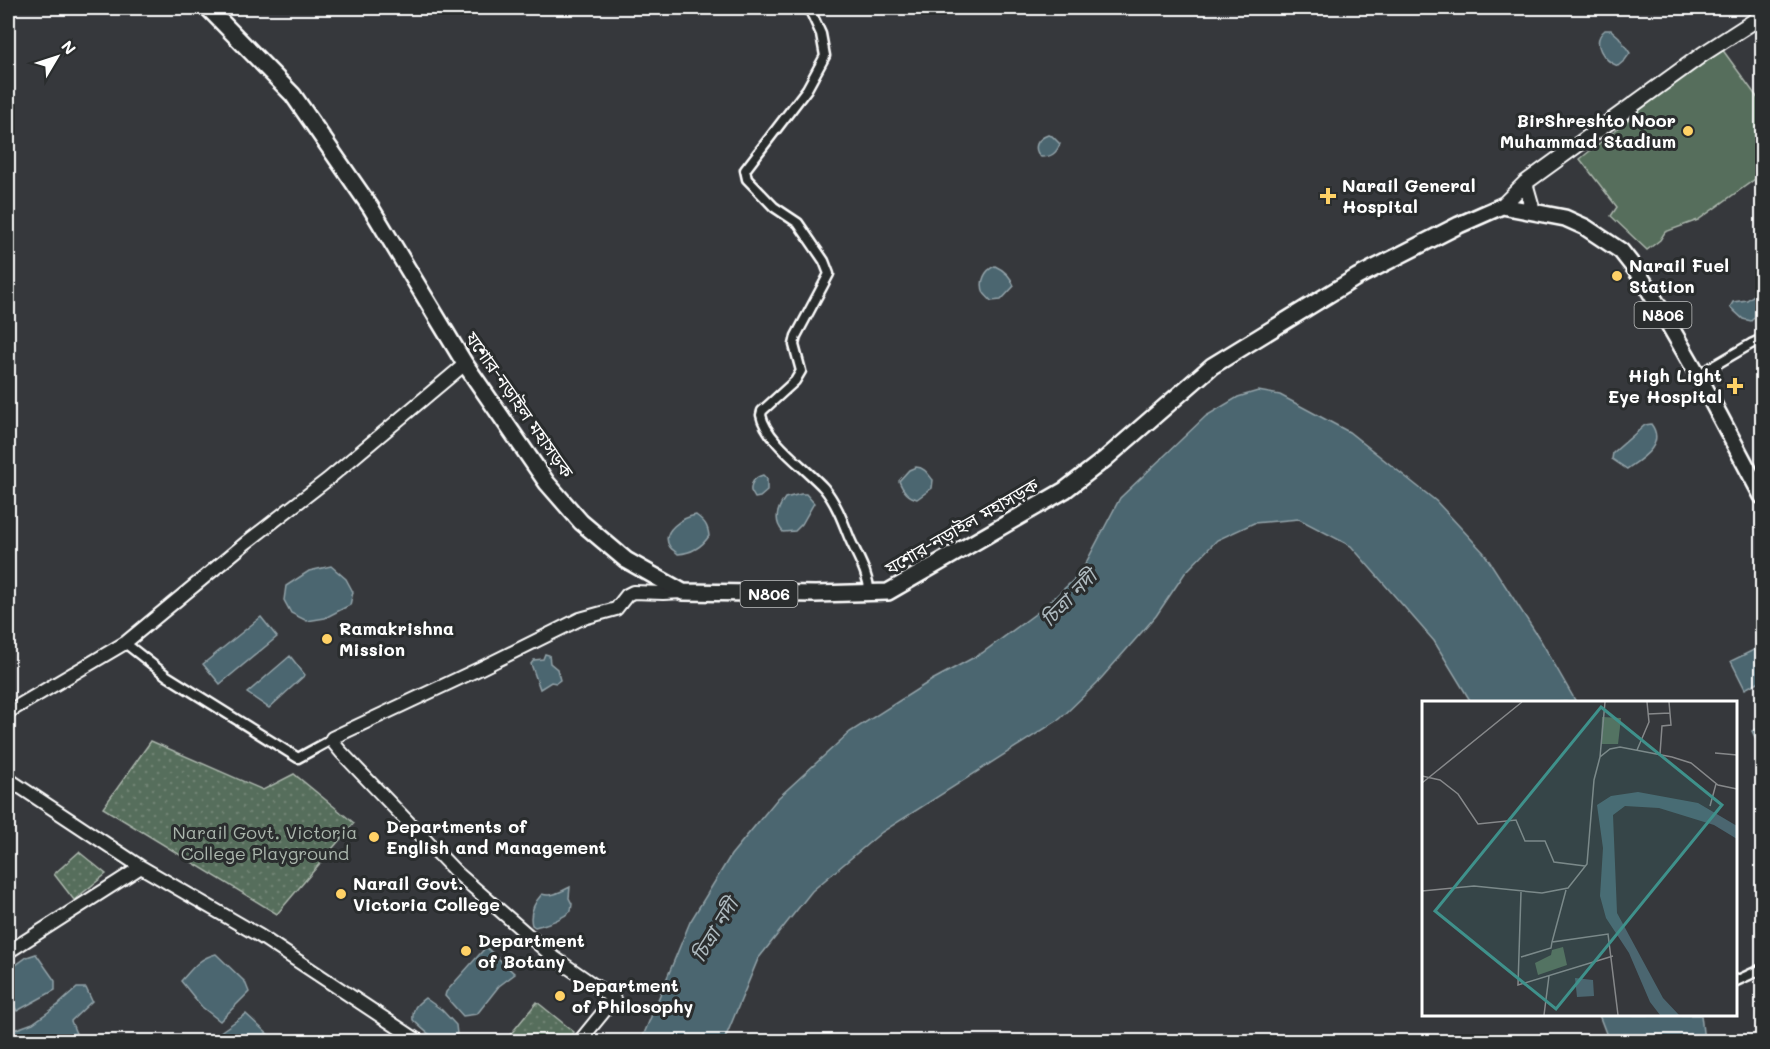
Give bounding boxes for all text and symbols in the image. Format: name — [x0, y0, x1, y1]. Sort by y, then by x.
north arrow — [27, 27, 87, 87]
text: N — [57, 36, 81, 59]
place label: BirShreshto Noor Muhammad Stadium — [1500, 108, 1676, 153]
marker: BirShreshto Noor Muhammad Stadium — [1681, 124, 1695, 138]
place label: Narail General Hospital — [1342, 173, 1476, 218]
marker: Narail General Hospital — [1319, 187, 1337, 205]
place label: Narail Fuel Station — [1629, 253, 1729, 298]
marker: Narail Fuel Station — [1610, 269, 1624, 283]
road number: N806 — [1634, 302, 1692, 328]
street label: যশোর-নড়াইল মহাসড়ক — [460, 326, 580, 483]
place label: High Light Eye Hospital — [1608, 363, 1722, 408]
marker: High Light Eye Hospital — [1726, 377, 1744, 395]
street label: যশোর-নড়াইল মহাসড়ক — [880, 472, 1043, 580]
water label: চিত্রা নদী — [1035, 561, 1104, 631]
road number: N806 — [740, 581, 798, 607]
place label: Ramakrishna Mission — [339, 616, 454, 661]
marker: Ramakrishna Mission — [320, 632, 334, 646]
inset map — [1422, 701, 1737, 1016]
place label: Departments of English and Management — [386, 814, 607, 859]
park label: Narail Govt. Victoria College Playground — [172, 820, 358, 865]
marker: Departments of English and Management — [367, 830, 381, 844]
place label: Narail Govt. Victoria College — [353, 871, 500, 916]
marker: Narail Govt. Victoria College — [334, 887, 348, 901]
water label: চিত্রা নদী — [685, 890, 745, 966]
place label: Department of Botany — [478, 928, 585, 973]
marker: Department of Botany — [459, 944, 473, 958]
place label: Department of Philosophy — [572, 973, 694, 1018]
marker: Department of Philosophy — [553, 989, 567, 1003]

